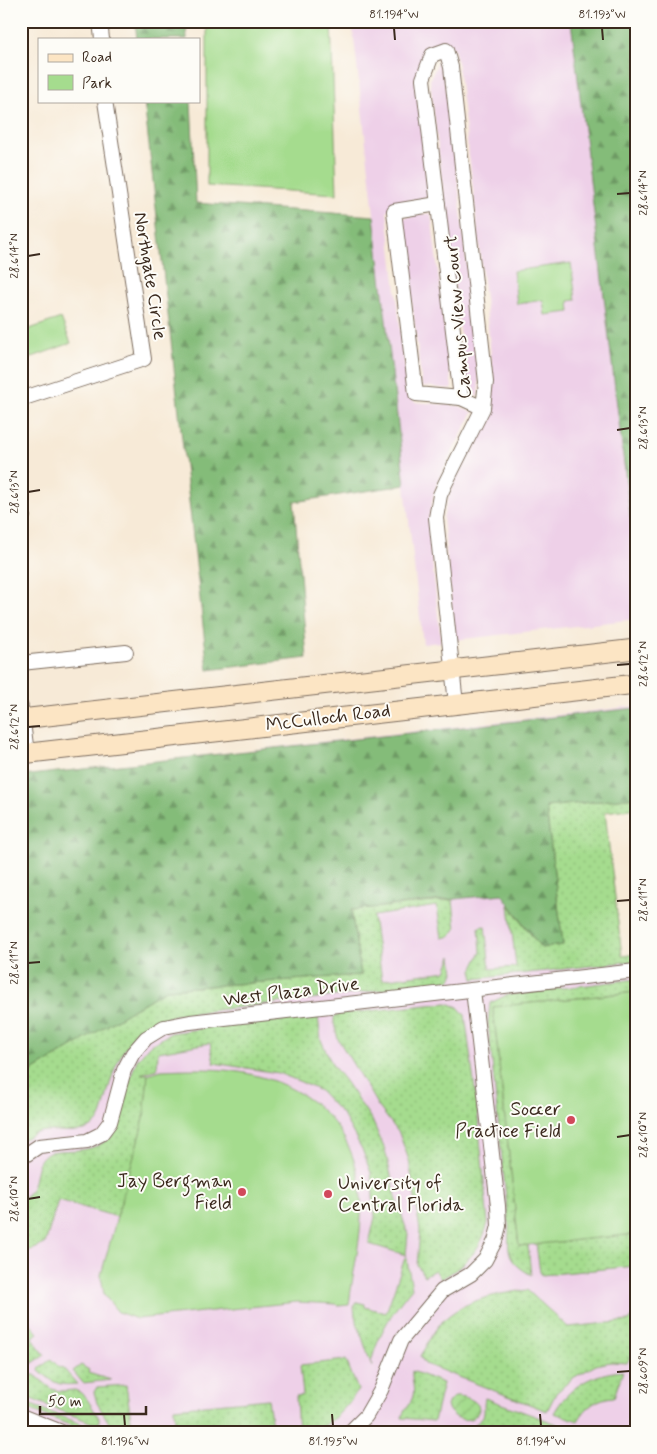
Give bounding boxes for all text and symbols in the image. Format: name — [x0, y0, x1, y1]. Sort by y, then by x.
text: 81.194°W — [369, 7, 419, 23]
text: 81.193°W — [578, 7, 626, 23]
legend — [38, 38, 200, 102]
text: Road — [82, 48, 112, 68]
text: Park — [82, 74, 112, 94]
text: 28.614°N — [636, 170, 652, 216]
street label: Northgate Circle — [127, 210, 172, 342]
text: 28.614°N — [7, 233, 23, 279]
street label: Campus View Court — [438, 234, 478, 400]
text: 28.613°N — [636, 406, 652, 450]
text: 28.613°N — [7, 470, 23, 514]
text: 28.612°N — [636, 641, 652, 687]
street label: McCulloch Road — [264, 698, 392, 738]
text: 28.612°N — [7, 704, 23, 750]
text: 28.611°N — [636, 878, 652, 922]
text: 28.611°N — [7, 941, 23, 985]
street label: West Plaza Drive — [222, 971, 360, 1013]
place label: Soccer Practice Field — [455, 1097, 561, 1144]
text: 28.610°N — [636, 1112, 652, 1158]
marker: Soccer Practice Field — [565, 1114, 577, 1126]
place label: Jay Bergman Field — [117, 1169, 232, 1216]
place label: University of Central Florida — [338, 1171, 464, 1218]
text: 28.610°N — [7, 1176, 23, 1222]
marker: Jay Bergman Field — [236, 1186, 248, 1198]
marker: University of Central Florida — [322, 1188, 334, 1200]
text: 28.609°N — [636, 1348, 652, 1394]
scale bar — [40, 1384, 146, 1416]
text: 50 m — [48, 1392, 82, 1412]
text: 81.196°W — [101, 1434, 149, 1450]
text: 81.195°W — [309, 1434, 358, 1450]
text: 81.194°W — [516, 1434, 566, 1450]

